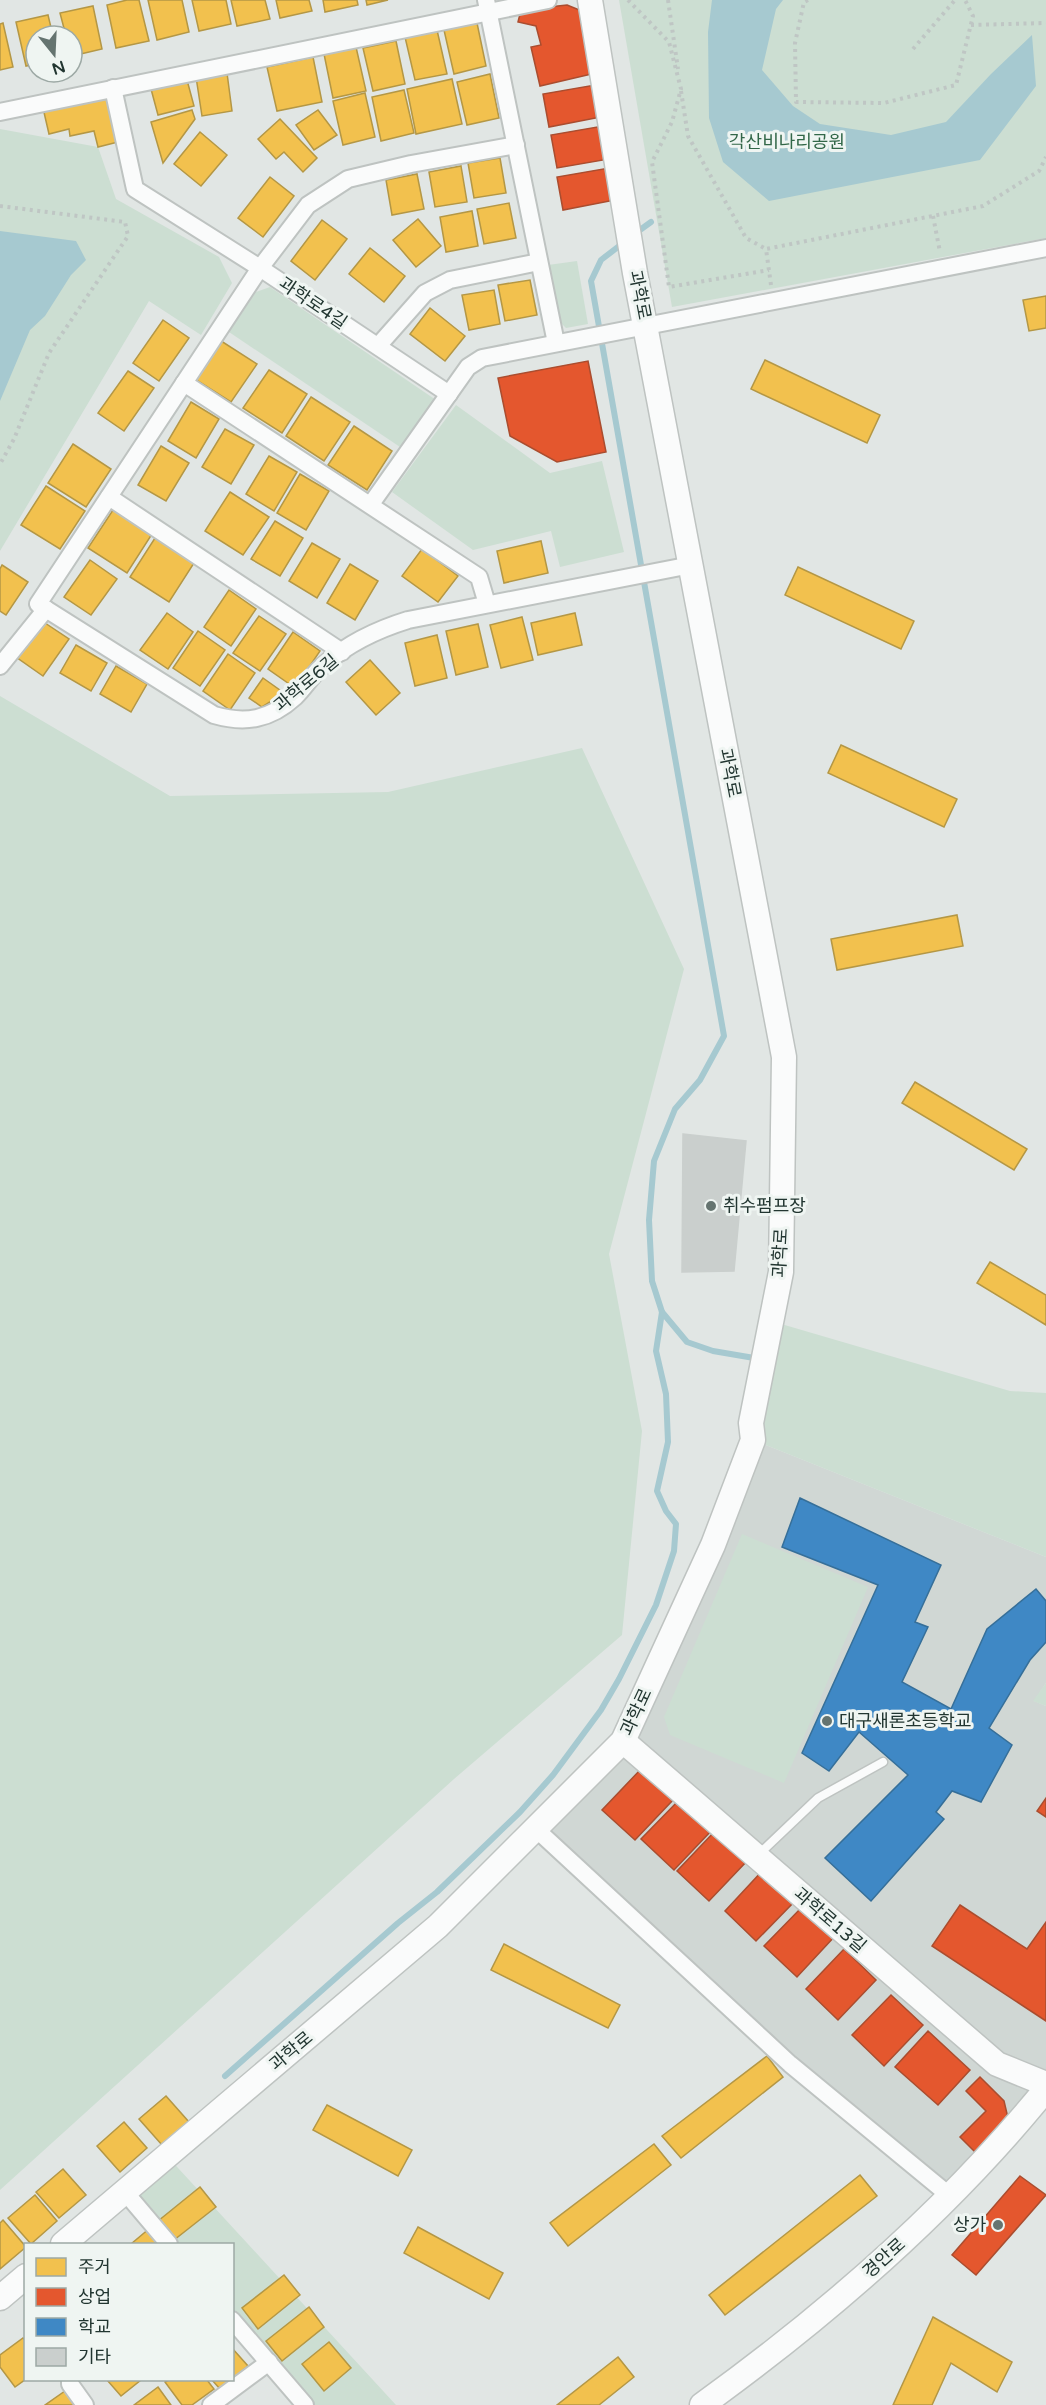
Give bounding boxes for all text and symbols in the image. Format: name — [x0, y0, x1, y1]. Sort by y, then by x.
north arrow — [24, 24, 84, 84]
text: N — [49, 56, 68, 79]
park label: 각산비나리공원 — [729, 131, 845, 153]
street label: 과학로 — [624, 269, 656, 321]
street label: 과학로4길 — [275, 272, 351, 334]
street label: 과학로6길 — [269, 650, 343, 716]
street label: 과학로 — [714, 747, 746, 799]
place label: 취수펌프장 — [723, 1195, 806, 1217]
marker: 취수펌프장 — [704, 1199, 718, 1213]
street label: 과학로 — [768, 1228, 792, 1278]
street label: 과학로 — [616, 1685, 656, 1739]
place label: 대구새론초등학교 — [839, 1710, 971, 1732]
marker: 대구새론초등학교 — [820, 1714, 834, 1728]
street label: 과학로13길 — [789, 1883, 871, 1957]
street label: 과학로 — [265, 2027, 317, 2075]
place label: 상가 — [953, 2214, 986, 2236]
marker: 상가 — [991, 2218, 1005, 2232]
street label: 경안로 — [858, 2233, 910, 2283]
legend — [24, 2243, 234, 2381]
text: 주거 — [78, 2256, 111, 2278]
text: 상업 — [78, 2286, 111, 2308]
text: 학교 — [78, 2316, 111, 2338]
text: 기타 — [78, 2346, 112, 2368]

